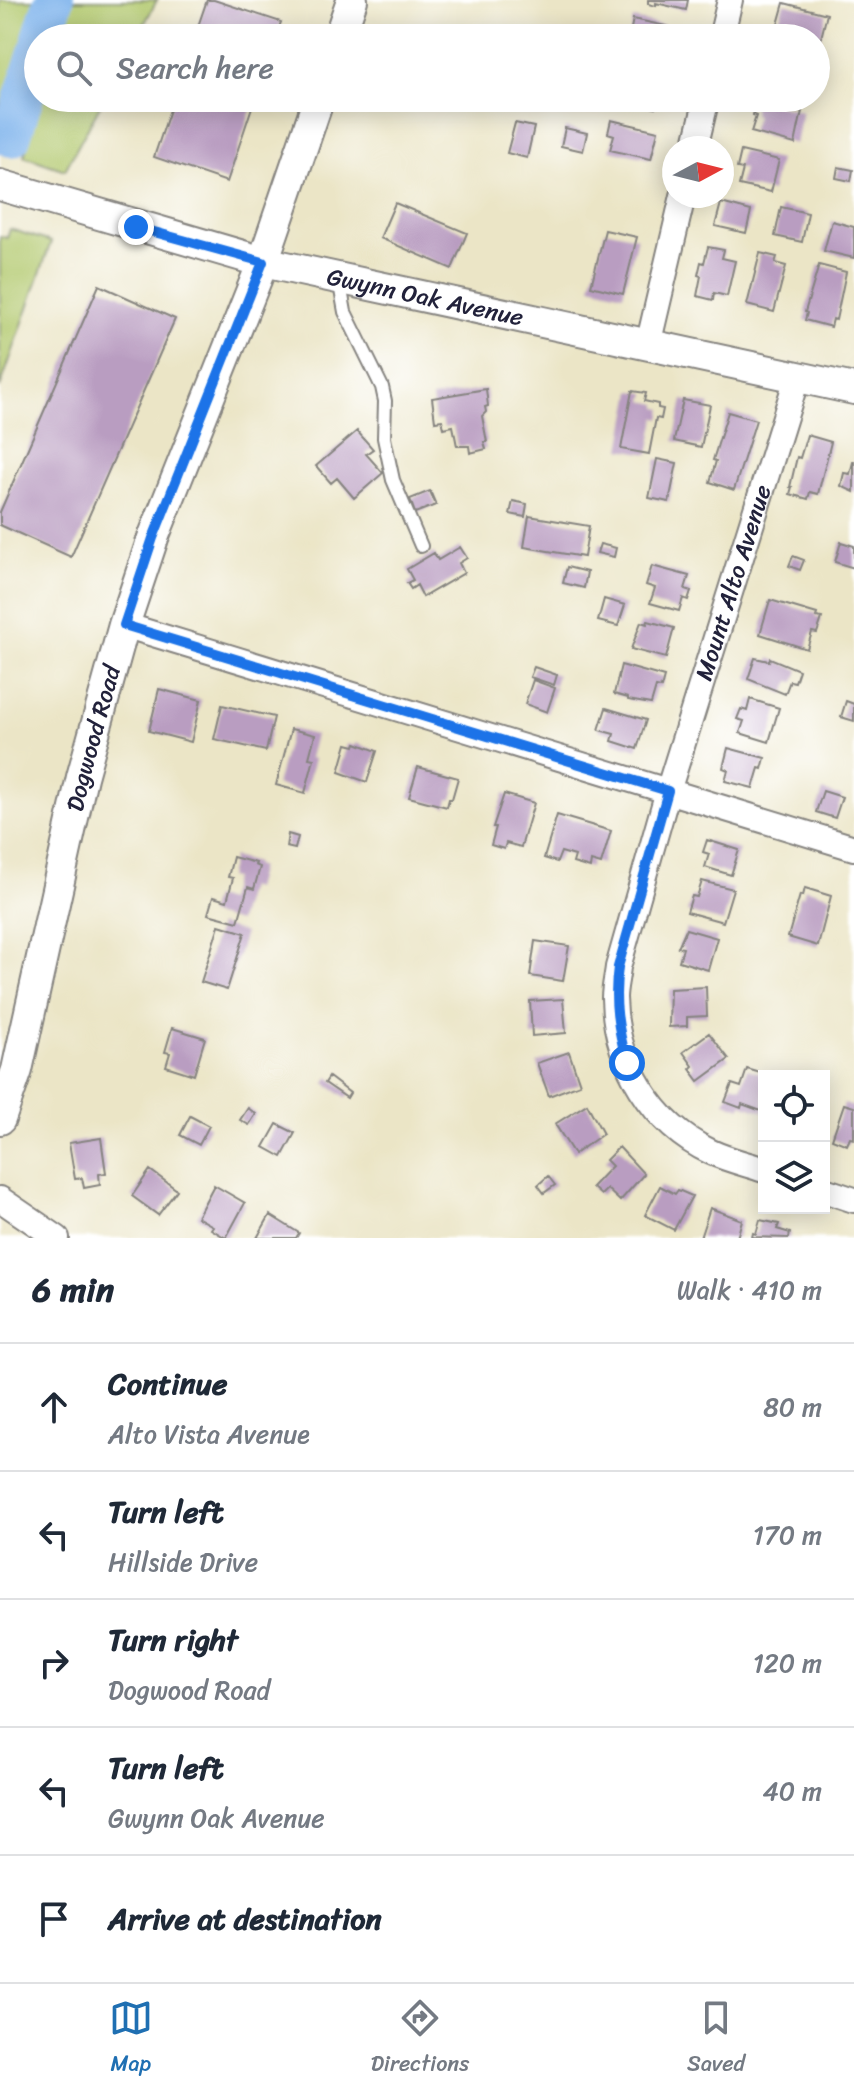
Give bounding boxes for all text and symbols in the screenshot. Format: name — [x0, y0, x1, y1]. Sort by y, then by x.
search box — [24, 24, 830, 112]
text: Search here — [116, 41, 274, 95]
icon: search — [52, 46, 96, 90]
north arrow — [662, 136, 734, 208]
route end — [118, 209, 154, 245]
street label: Gwynn Oak Avenue — [323, 255, 528, 338]
street label: Mount Alto Avenue — [683, 479, 783, 686]
street label: Dogwood Road — [54, 658, 133, 816]
route start — [609, 1045, 645, 1081]
map controls — [758, 1070, 830, 1214]
button: locate — [758, 1070, 830, 1142]
button: layers — [758, 1142, 830, 1214]
text: 6 min — [32, 1260, 114, 1320]
text: Walk · 410 m — [677, 1267, 822, 1313]
text: Continue — [108, 1357, 227, 1411]
text: 80 m — [763, 1384, 822, 1430]
icon: ahead — [32, 1385, 76, 1429]
text: Alto Vista Avenue — [108, 1411, 310, 1457]
text: Turn left — [108, 1485, 224, 1539]
text: 170 m — [753, 1512, 822, 1558]
icon: left — [32, 1513, 76, 1557]
text: Hillside Drive — [108, 1539, 258, 1585]
text: Turn right — [108, 1613, 238, 1667]
text: 120 m — [753, 1640, 822, 1686]
icon: right — [32, 1641, 76, 1685]
text: Dogwood Road — [108, 1667, 270, 1713]
text: Turn left — [108, 1741, 224, 1795]
text: 40 m — [763, 1768, 822, 1814]
icon: left — [32, 1769, 76, 1813]
text: Gwynn Oak Avenue — [108, 1795, 325, 1841]
text: Arrive at destination — [108, 1892, 382, 1946]
icon: arrive — [32, 1897, 76, 1941]
tab: Map — [109, 1996, 153, 2083]
tab: Directions — [371, 1996, 469, 2083]
tab: Saved — [687, 1996, 745, 2083]

